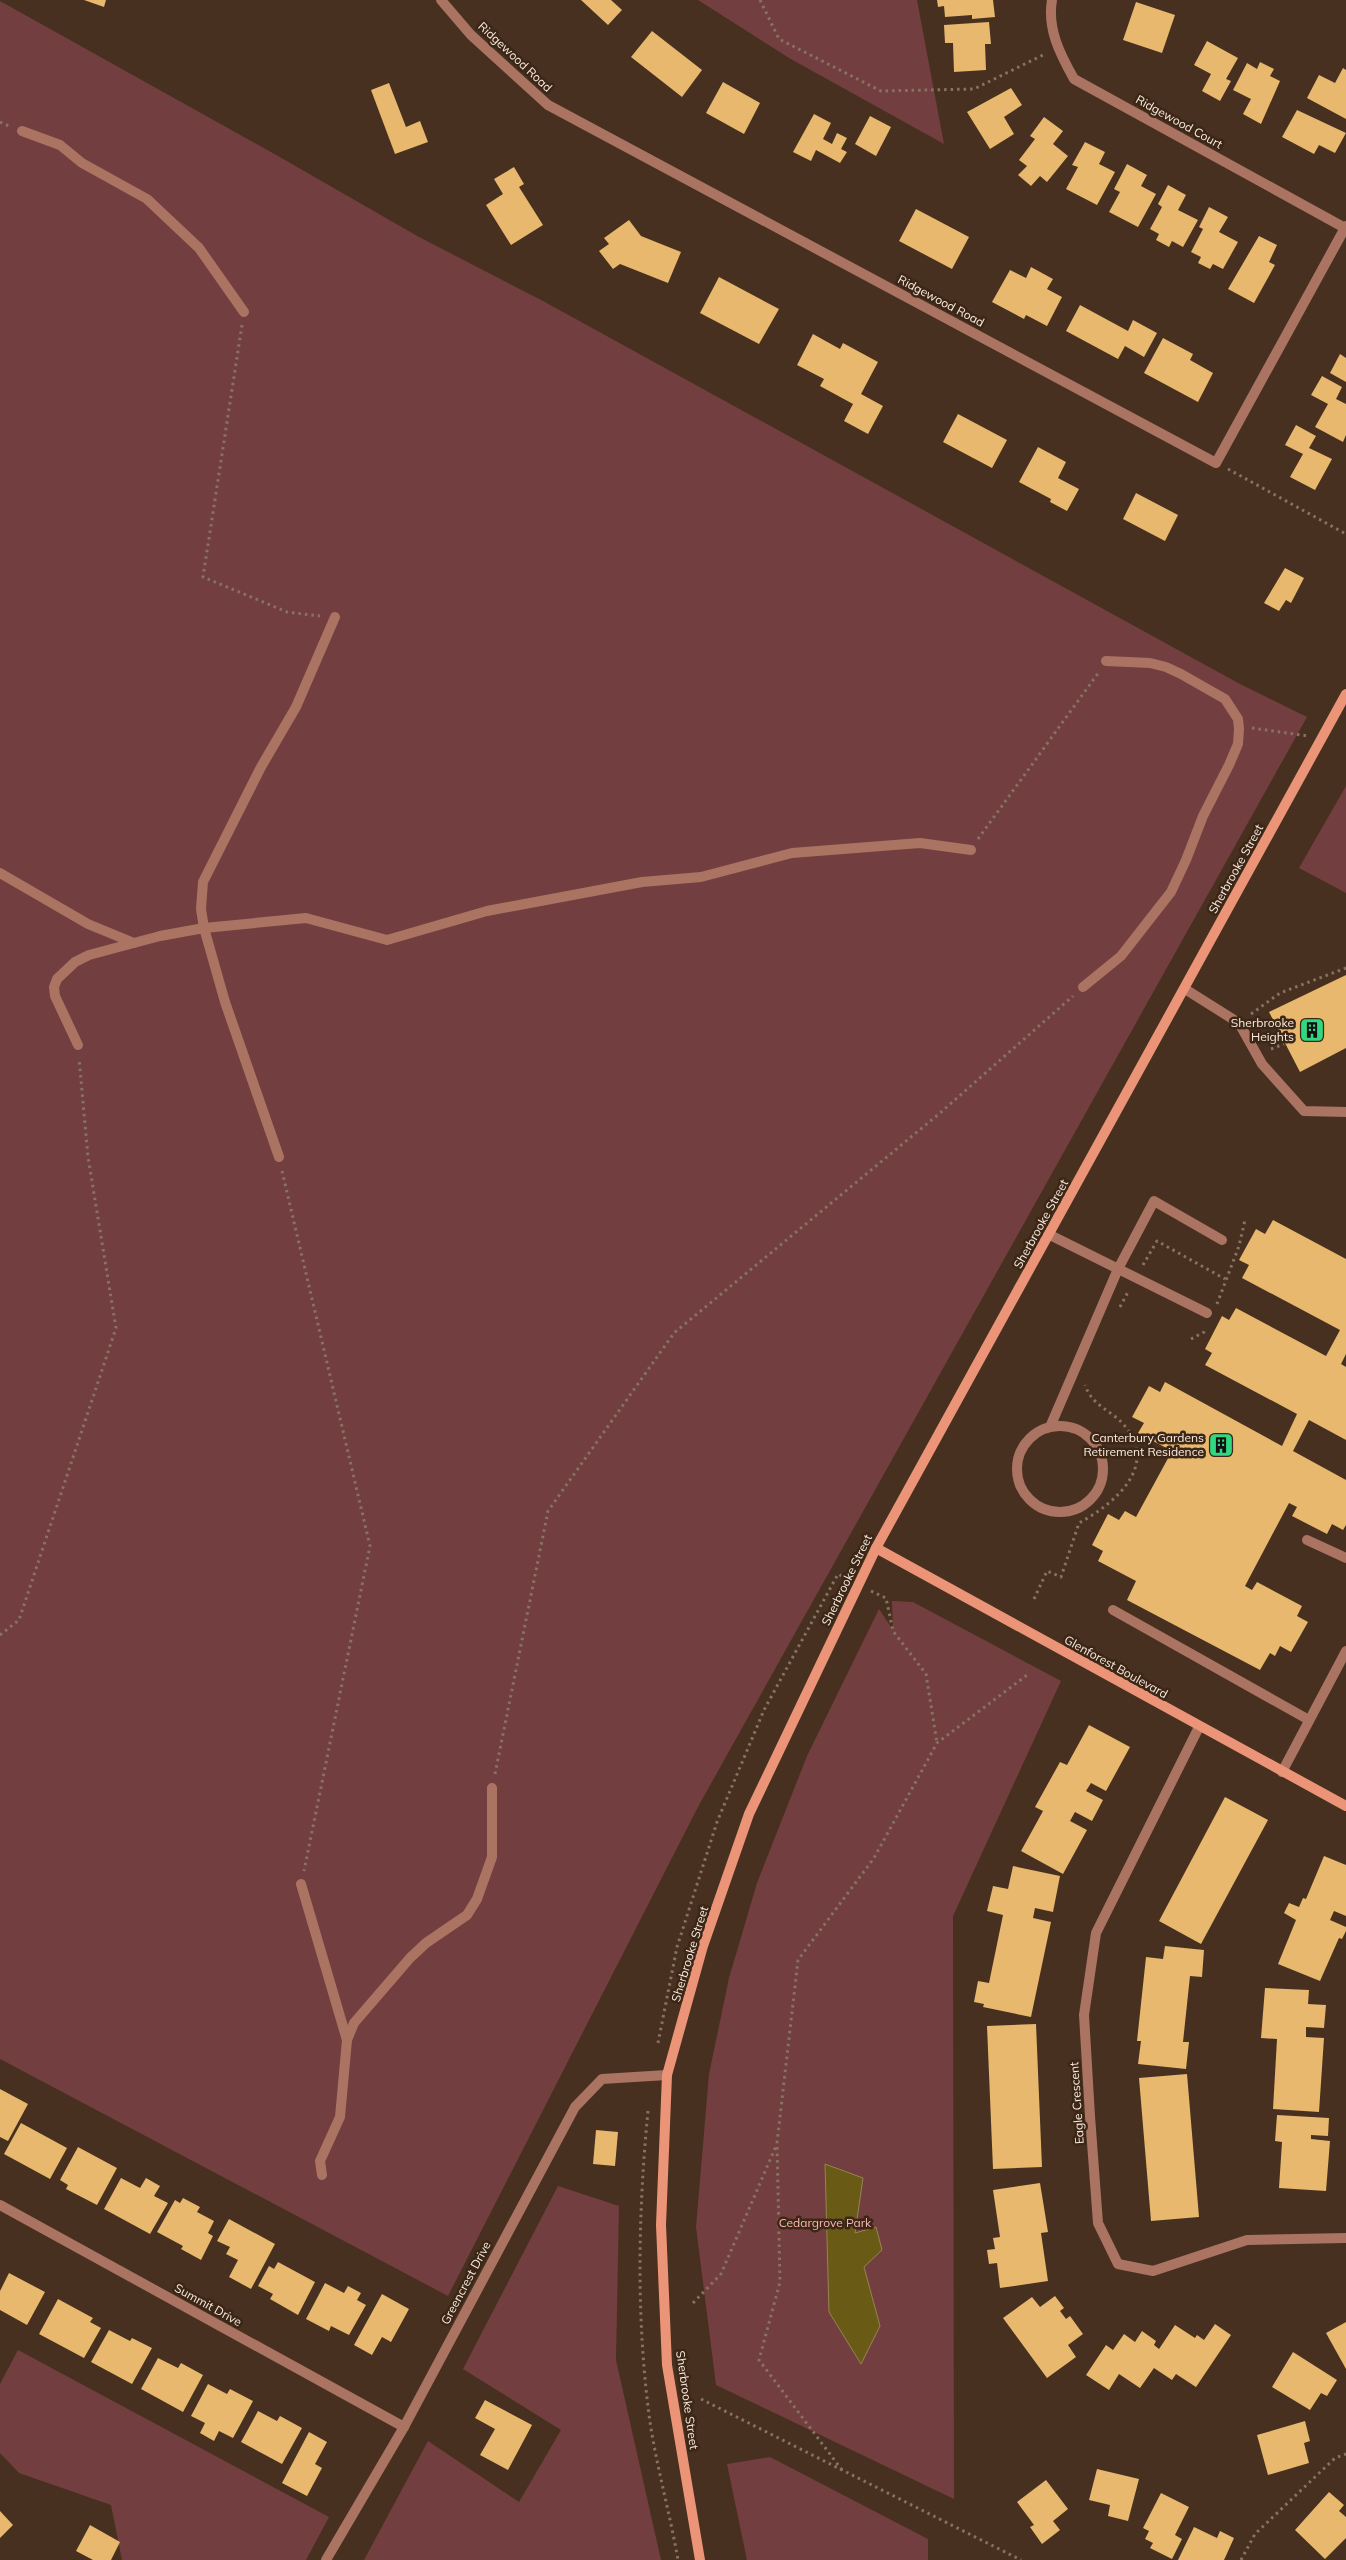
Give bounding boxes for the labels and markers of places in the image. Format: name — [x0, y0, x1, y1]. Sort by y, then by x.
place label: Sherbrooke Heights — [1231, 1015, 1294, 1044]
building icon: Sherbrooke Heights — [1299, 1017, 1325, 1043]
place label: Canterbury Gardens Retirement Residence — [1083, 1430, 1204, 1459]
building icon: Canterbury Gardens Retirement Residence — [1208, 1432, 1234, 1458]

